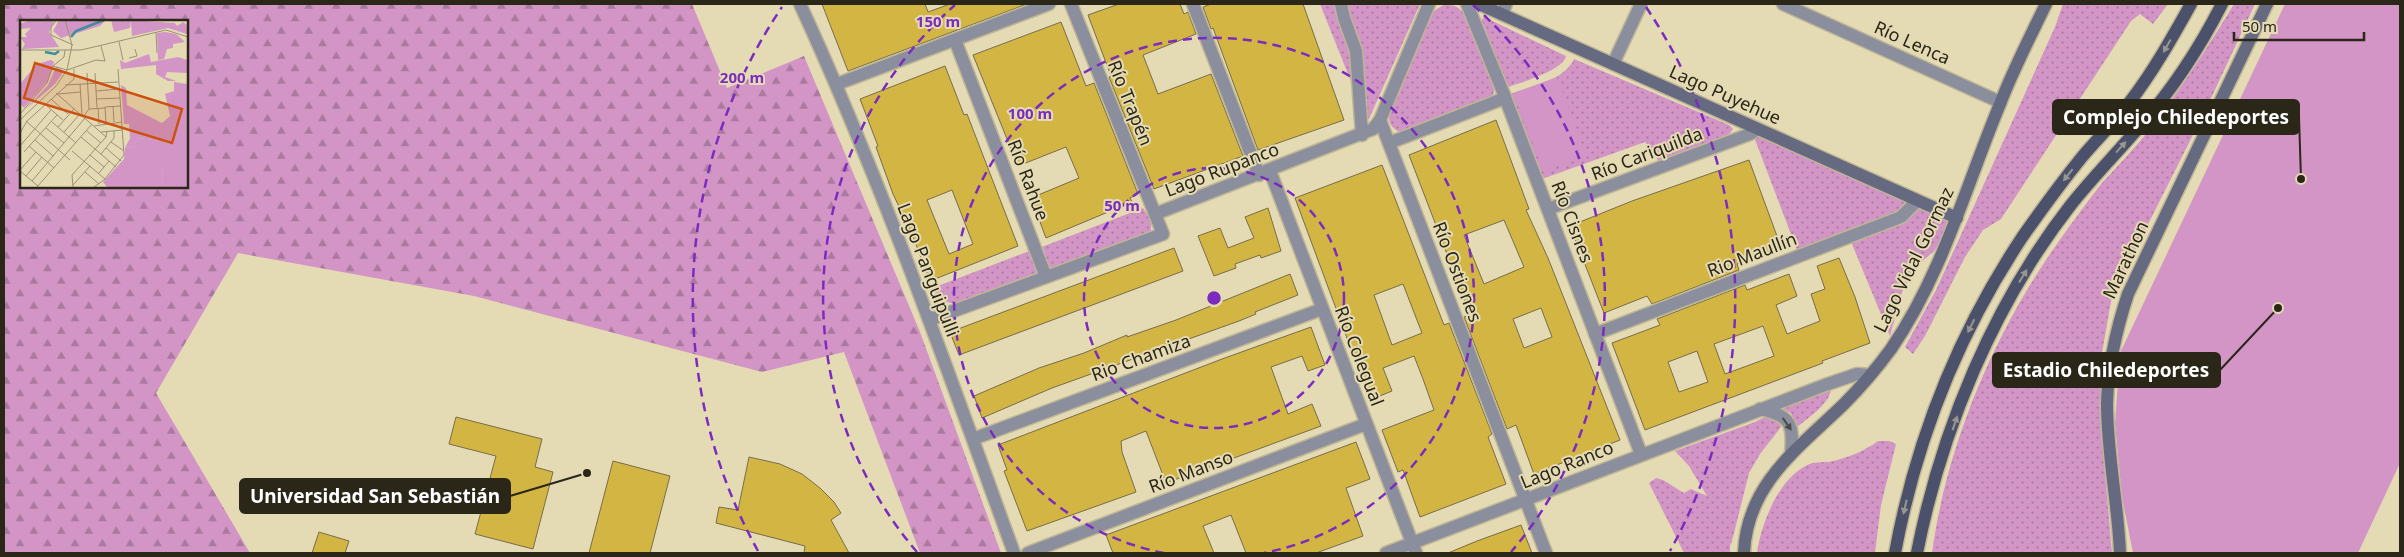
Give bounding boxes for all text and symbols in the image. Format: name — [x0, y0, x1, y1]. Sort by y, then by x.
scale bar — [2234, 10, 2364, 42]
text: 150 m — [916, 11, 960, 31]
street label: Río Lenca — [1871, 15, 1954, 69]
text: 50 m — [2242, 16, 2277, 36]
inset map — [20, 20, 188, 188]
one-way arrow — [2163, 40, 2172, 53]
street label: Río Trapén — [1103, 56, 1159, 149]
street label: Lago Puyehue — [1666, 59, 1785, 129]
text: 200 m — [720, 67, 764, 87]
callout: Complejo Chiledeportes — [2053, 100, 2299, 134]
text: 100 m — [1008, 103, 1052, 123]
text: Complejo Chiledeportes — [2063, 104, 2289, 130]
street label: Río Cariquilda — [1587, 121, 1706, 185]
street label: Río Rahue — [1002, 136, 1055, 224]
street label: Lago Rupanco — [1161, 136, 1282, 202]
one-way arrow — [2116, 140, 2127, 153]
one-way arrow — [2063, 168, 2074, 181]
street label: Río Cisnes — [1546, 177, 1600, 266]
street label: Lago Vidal Gormaz — [1867, 183, 1959, 336]
text: 50 m — [1104, 195, 1140, 215]
street label: Lago Panguipulli — [892, 199, 965, 340]
street label: Marathon — [2097, 217, 2154, 302]
street label: Río Ostiones — [1428, 218, 1488, 325]
street label: Rio Maullín — [1703, 226, 1800, 282]
one-way arrow — [2019, 269, 2028, 282]
centre of rings — [1205, 289, 1223, 307]
street label: Río Colegual — [1330, 302, 1390, 409]
one-way arrow — [1967, 319, 1975, 333]
street label: Rio Chamiza — [1088, 328, 1194, 386]
callout: Estadio Chiledeportes — [1993, 353, 2220, 387]
text: Estadio Chiledeportes — [2003, 357, 2209, 383]
one-way arrow — [1952, 415, 1959, 430]
one-way arrow — [1783, 417, 1792, 431]
street label: Lago Ranco — [1517, 435, 1617, 494]
street label: Río Manso — [1145, 444, 1236, 498]
callout: Universidad San Sebastián — [240, 479, 510, 513]
text: Universidad San Sebastián — [250, 483, 500, 509]
one-way arrow — [1901, 500, 1909, 515]

